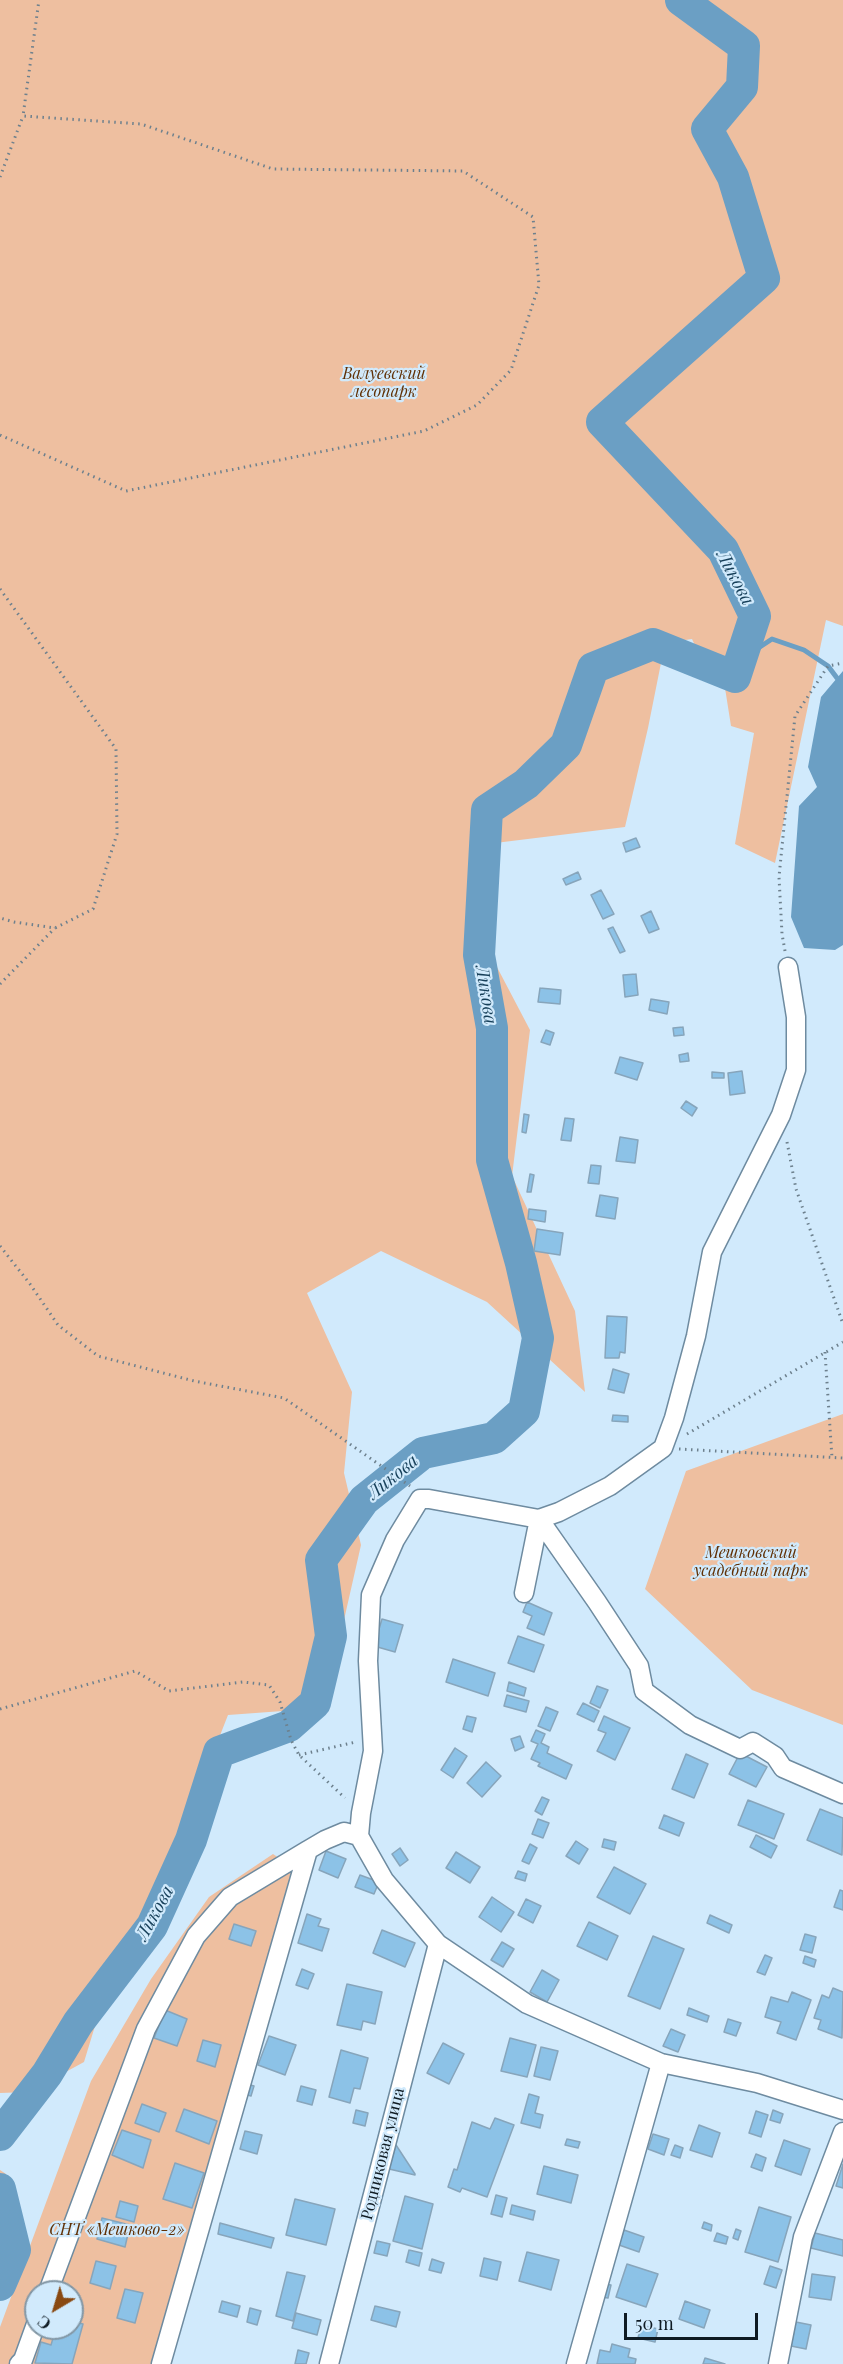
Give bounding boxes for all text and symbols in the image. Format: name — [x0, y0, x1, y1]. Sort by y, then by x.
park label: Валуевский лесопарк — [342, 364, 426, 402]
water label: Ликова — [712, 547, 758, 609]
water label: Ликова — [471, 964, 501, 1026]
water label: Ликова — [363, 1450, 423, 1504]
park label: Мешковский усадебный парк — [694, 1543, 808, 1581]
water label: Ликова — [131, 1882, 179, 1944]
street label: Родниковая улица — [357, 2086, 409, 2222]
park label: СНТ «Мешково-2» — [49, 2220, 185, 2240]
north arrow — [24, 2280, 84, 2340]
scale bar — [627, 2301, 760, 2339]
text: С — [33, 2311, 55, 2335]
text: 50 m — [635, 2311, 674, 2335]

